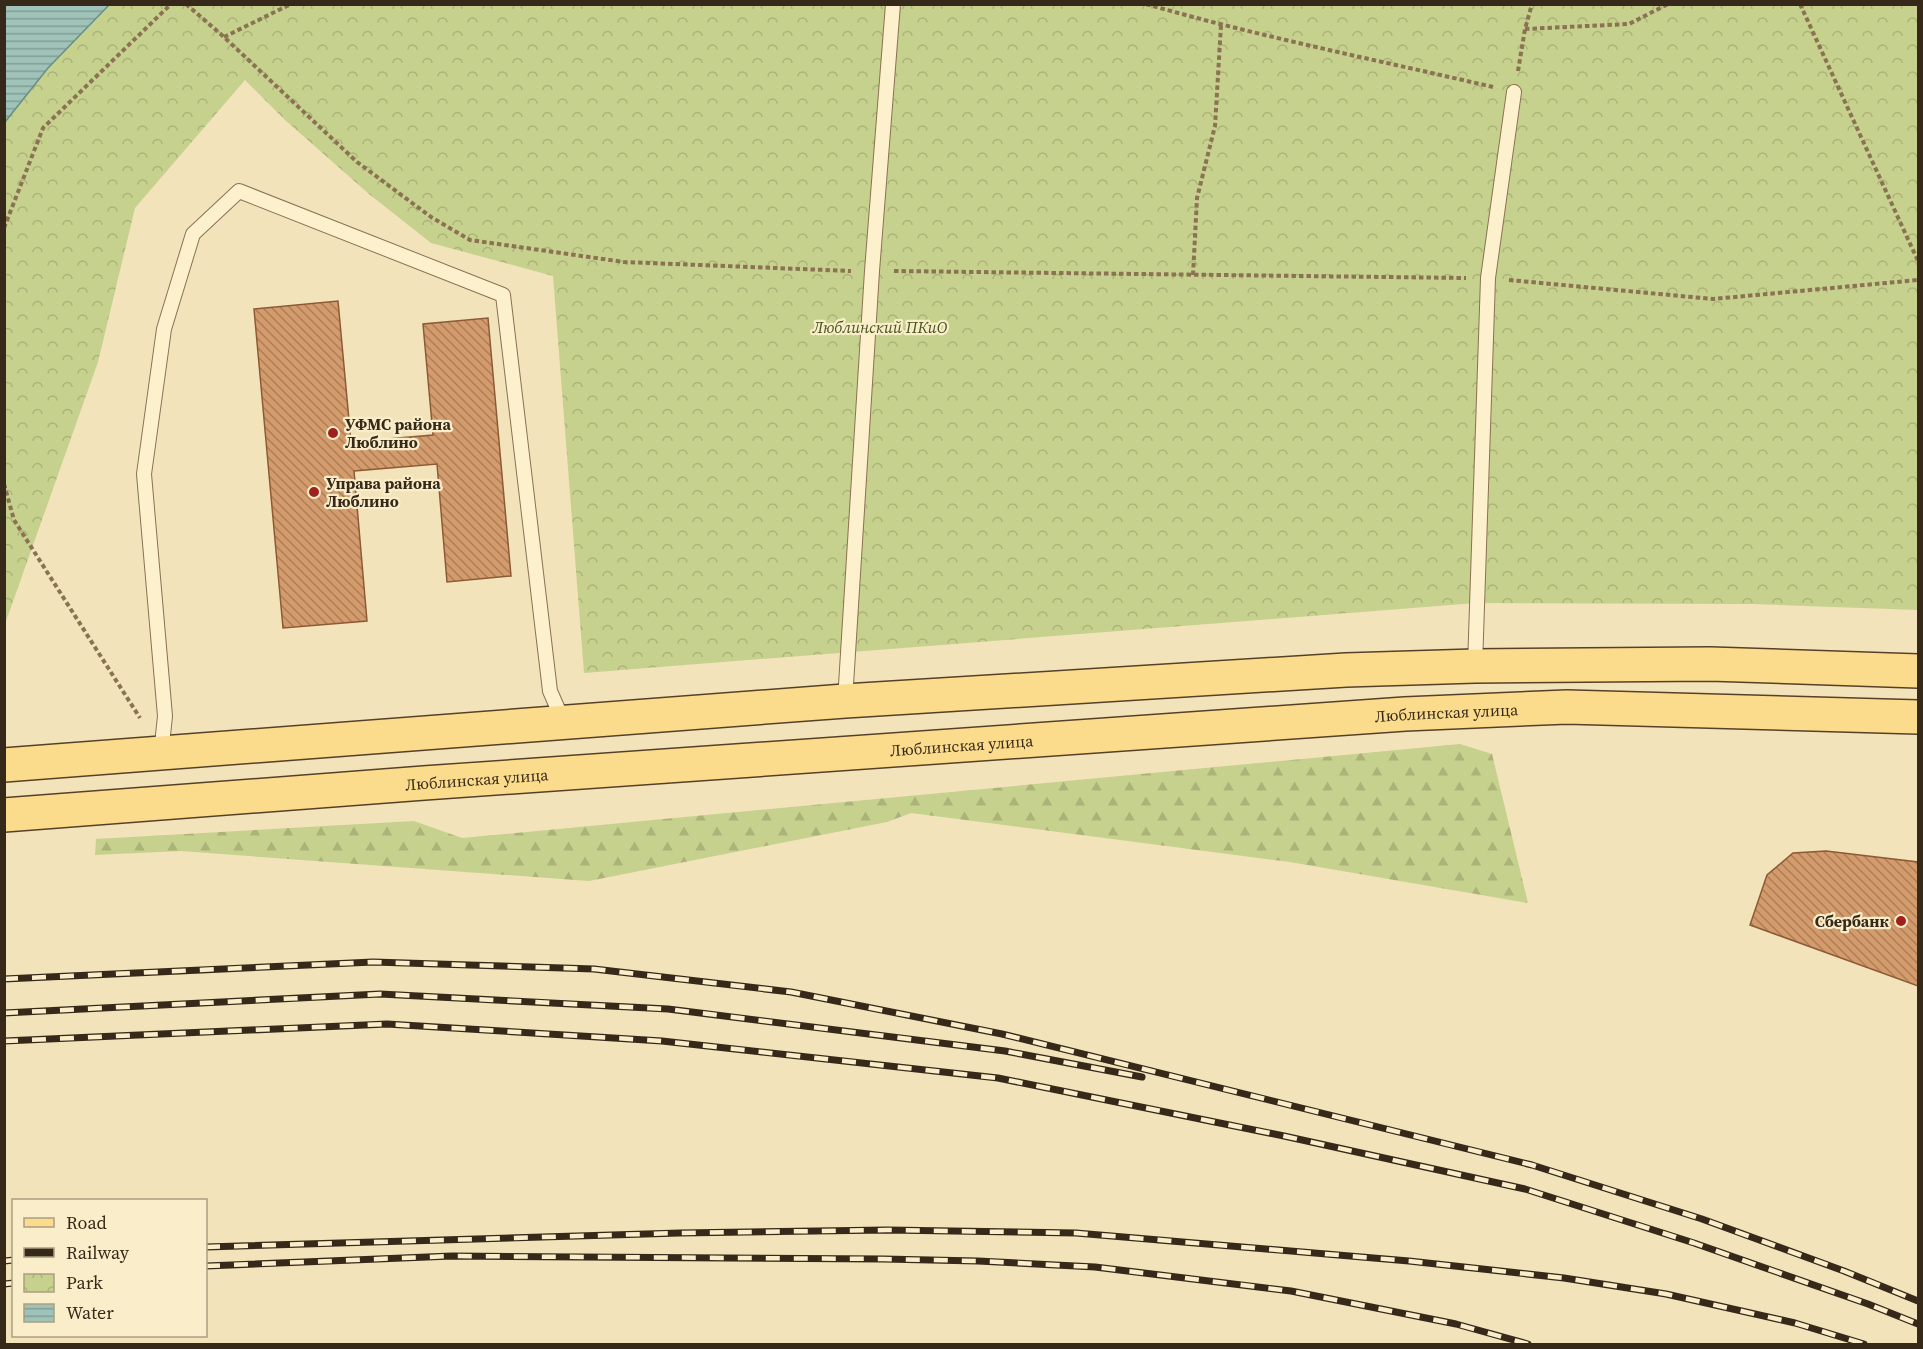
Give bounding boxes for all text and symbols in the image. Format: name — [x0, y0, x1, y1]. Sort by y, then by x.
park label: Люблинский ПКиО — [812, 316, 948, 338]
place label: УФМС района Люблино — [345, 413, 451, 453]
marker: УФМС района Люблино — [326, 426, 340, 440]
place label: Управа района Люблино — [326, 472, 441, 512]
marker: Управа района Люблино — [307, 485, 321, 499]
street label: Люблинская улица — [1374, 698, 1519, 727]
street label: Люблинская улица — [889, 729, 1035, 761]
street label: Люблинская улица — [404, 763, 550, 795]
place label: Сбербанк — [1815, 910, 1890, 932]
marker: Сбербанк — [1894, 914, 1908, 928]
legend — [12, 1199, 207, 1337]
text: Road — [66, 1210, 107, 1235]
text: Railway — [66, 1240, 130, 1265]
text: Park — [66, 1270, 103, 1295]
text: Water — [66, 1300, 114, 1325]

